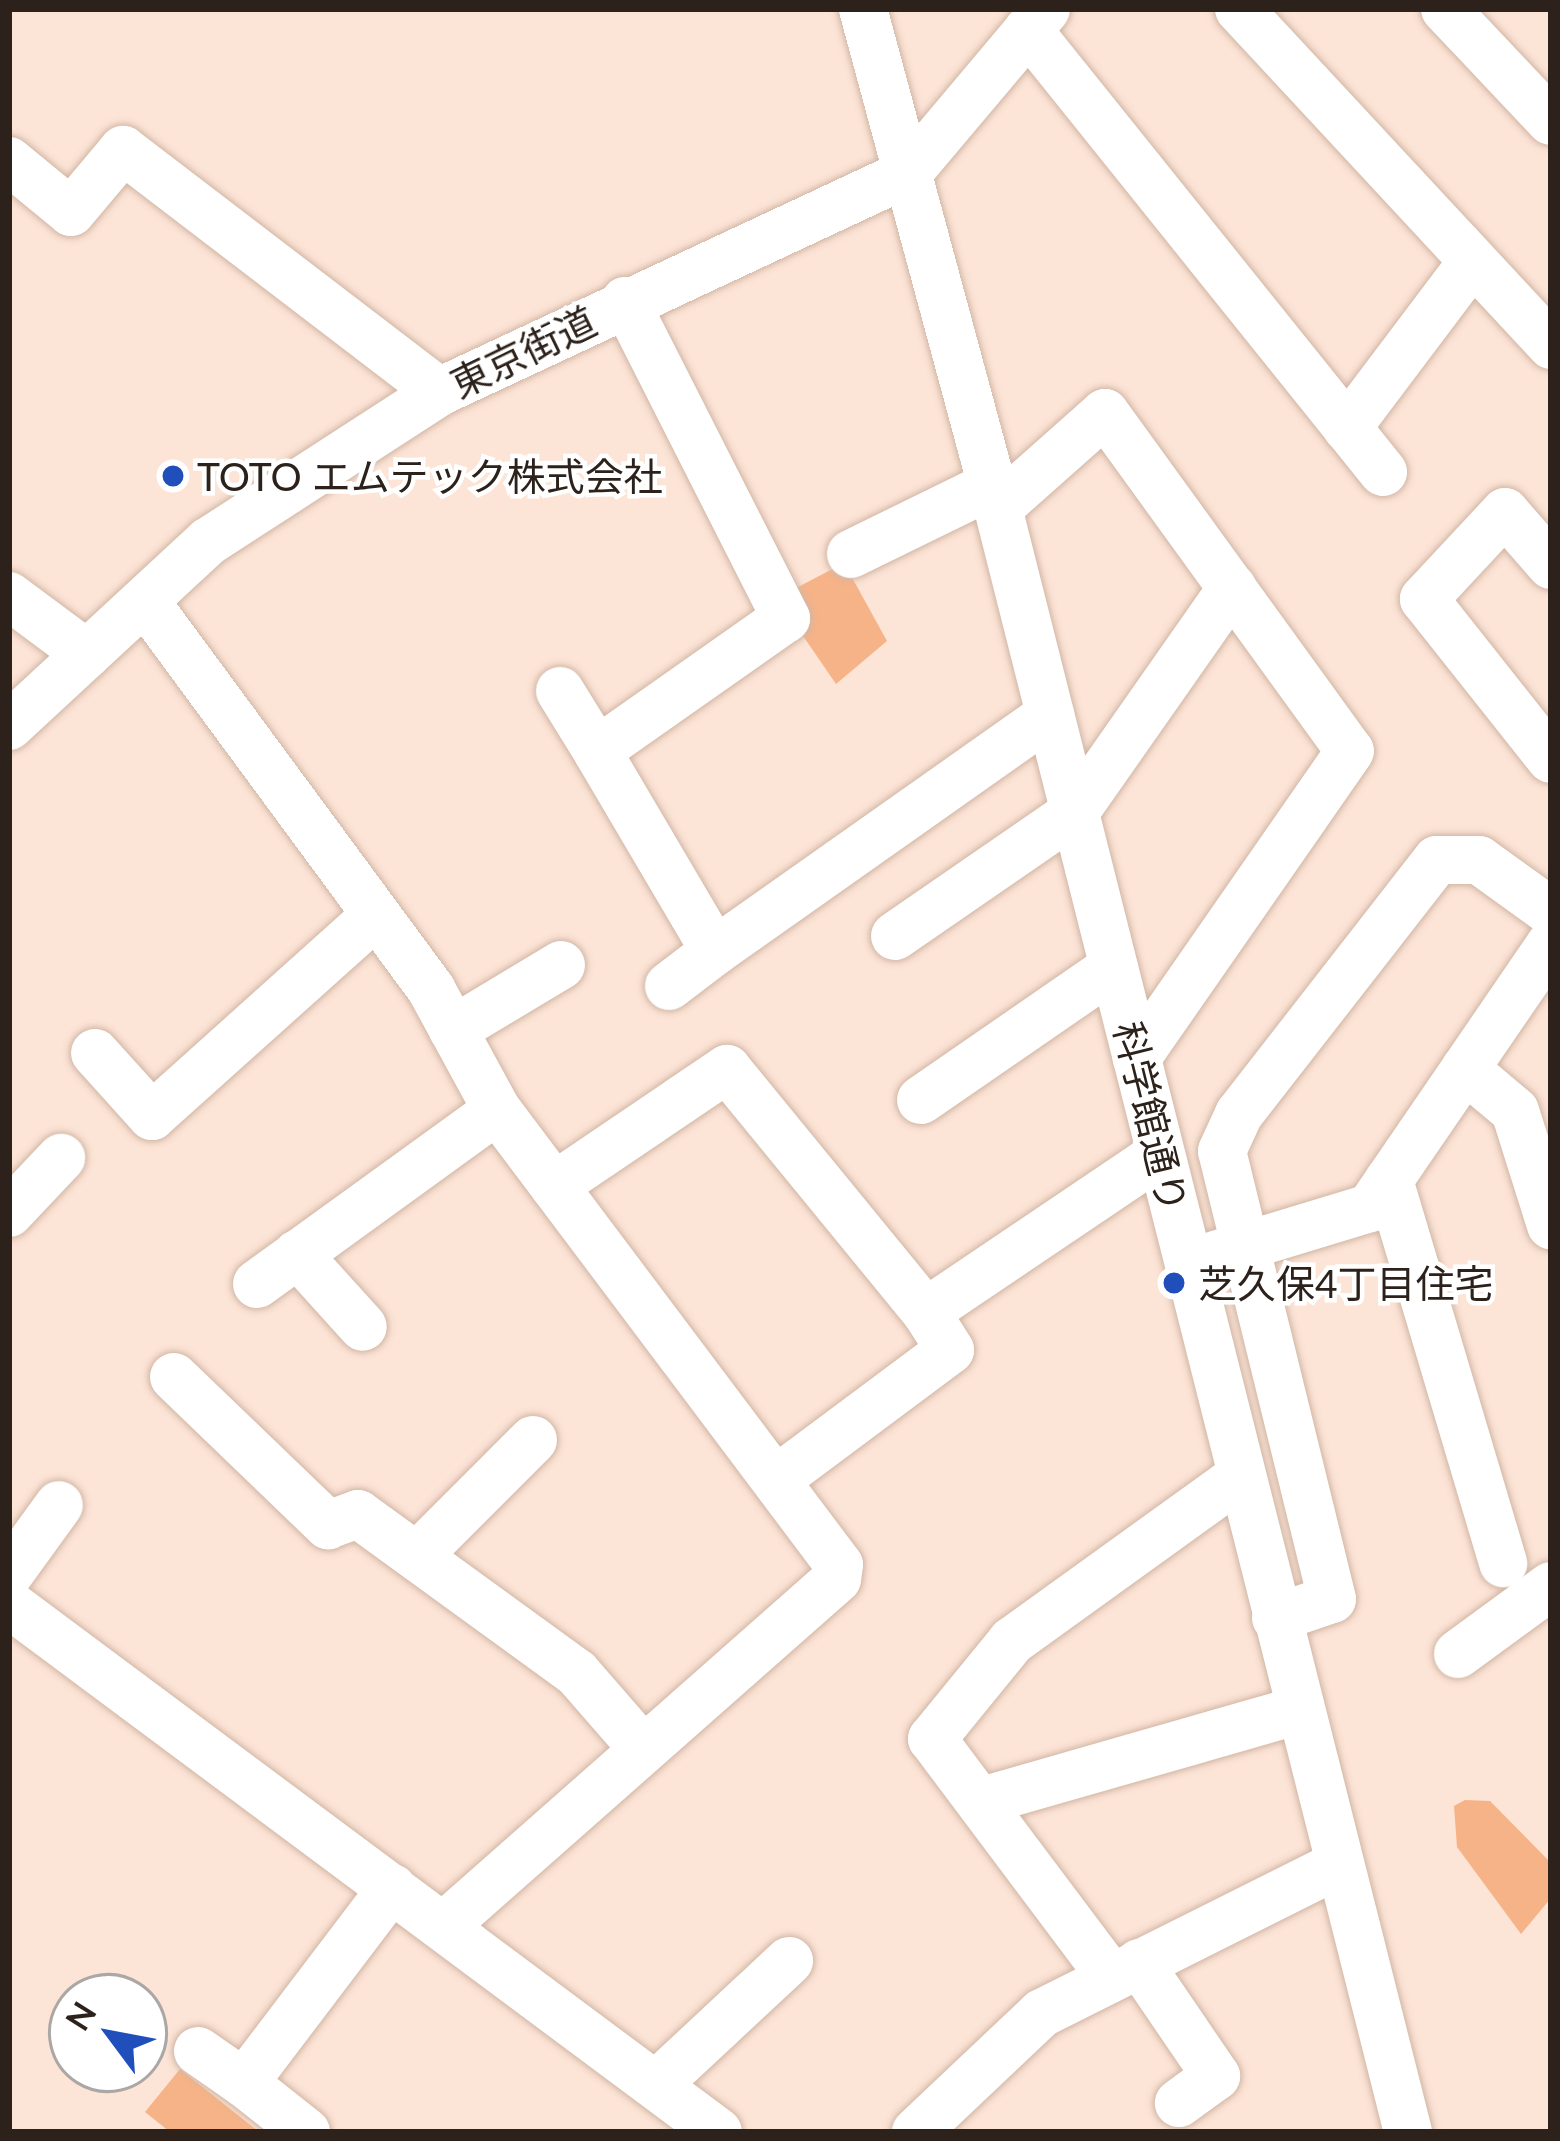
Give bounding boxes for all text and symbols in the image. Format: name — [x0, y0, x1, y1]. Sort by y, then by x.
street label: 東京街道 — [443, 297, 603, 407]
place label: TOTO エムテック株式会社 — [197, 453, 663, 499]
marker: TOTO エムテック株式会社 — [160, 463, 186, 489]
street label: 科学館通り — [1105, 1017, 1197, 1217]
place label: 芝久保4丁目住宅 — [1198, 1260, 1494, 1306]
marker: 芝久保4丁目住宅 — [1161, 1270, 1187, 1296]
north arrow — [48, 1973, 168, 2093]
text: N — [56, 1994, 104, 2037]

